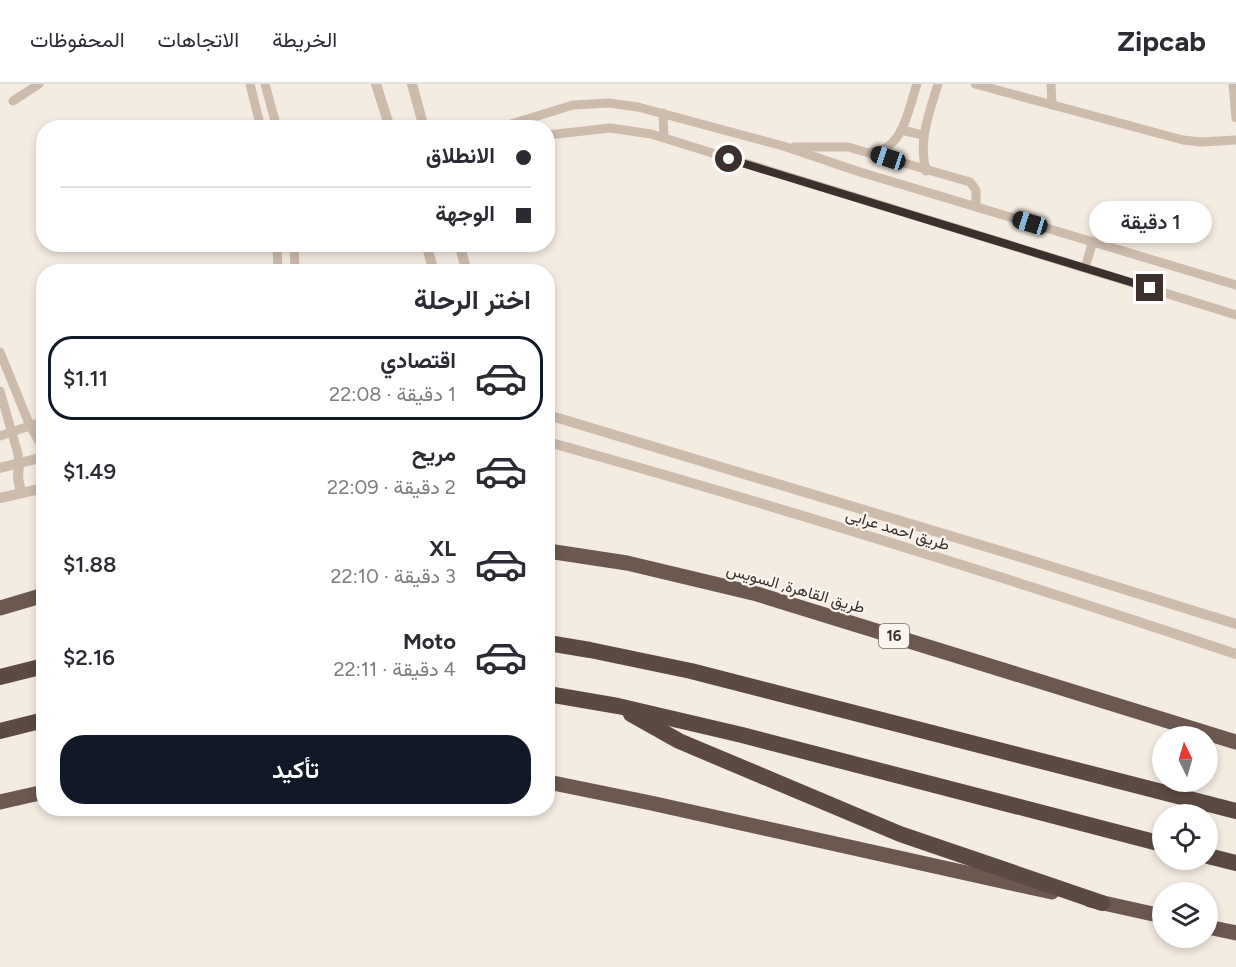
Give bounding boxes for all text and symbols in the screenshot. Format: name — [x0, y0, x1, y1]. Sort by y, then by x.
text: Zipcab — [1117, 24, 1206, 58]
text: المحفوظات — [30, 27, 125, 52]
text: الاتجاهات — [158, 27, 239, 52]
text: الخريطة — [272, 27, 337, 52]
text: الانطلاق — [426, 142, 495, 169]
car — [868, 144, 908, 172]
route start — [715, 145, 742, 172]
text: الوجهة — [435, 200, 495, 227]
callout: 1 دقيقة — [1088, 201, 1212, 243]
car — [1010, 209, 1050, 237]
text: 1 دقيقة — [1120, 210, 1181, 234]
route end — [1136, 274, 1163, 301]
text: اختر الرحلة — [414, 283, 531, 316]
text: اقتصادي — [380, 347, 456, 374]
icon: car — [474, 351, 528, 405]
text: $1.11 — [63, 365, 108, 392]
text: 1 دقيقة · 22:08 — [329, 382, 456, 406]
text: مريح — [412, 440, 456, 467]
icon: car — [474, 444, 528, 498]
text: $1.49 — [63, 458, 116, 485]
text: 2 دقيقة · 22:09 — [327, 475, 456, 499]
street label: طريق احمد عرابى — [843, 505, 952, 555]
text: XL — [429, 535, 456, 562]
icon: car — [474, 537, 528, 591]
text: $1.88 — [63, 551, 117, 578]
street label: طريق القاهرة, السويس — [724, 560, 867, 618]
text: 3 دقيقة · 22:10 — [330, 564, 456, 588]
road number: 16 — [879, 624, 909, 648]
text: Moto — [403, 628, 456, 655]
icon: car — [474, 630, 528, 684]
text: $2.16 — [63, 644, 115, 671]
text: 4 دقيقة · 22:11 — [333, 657, 456, 681]
north arrow — [1152, 726, 1218, 792]
map controls — [1152, 726, 1218, 948]
button: تأكيد — [60, 735, 531, 804]
button: locate — [1152, 804, 1218, 870]
button: layers — [1152, 882, 1218, 948]

